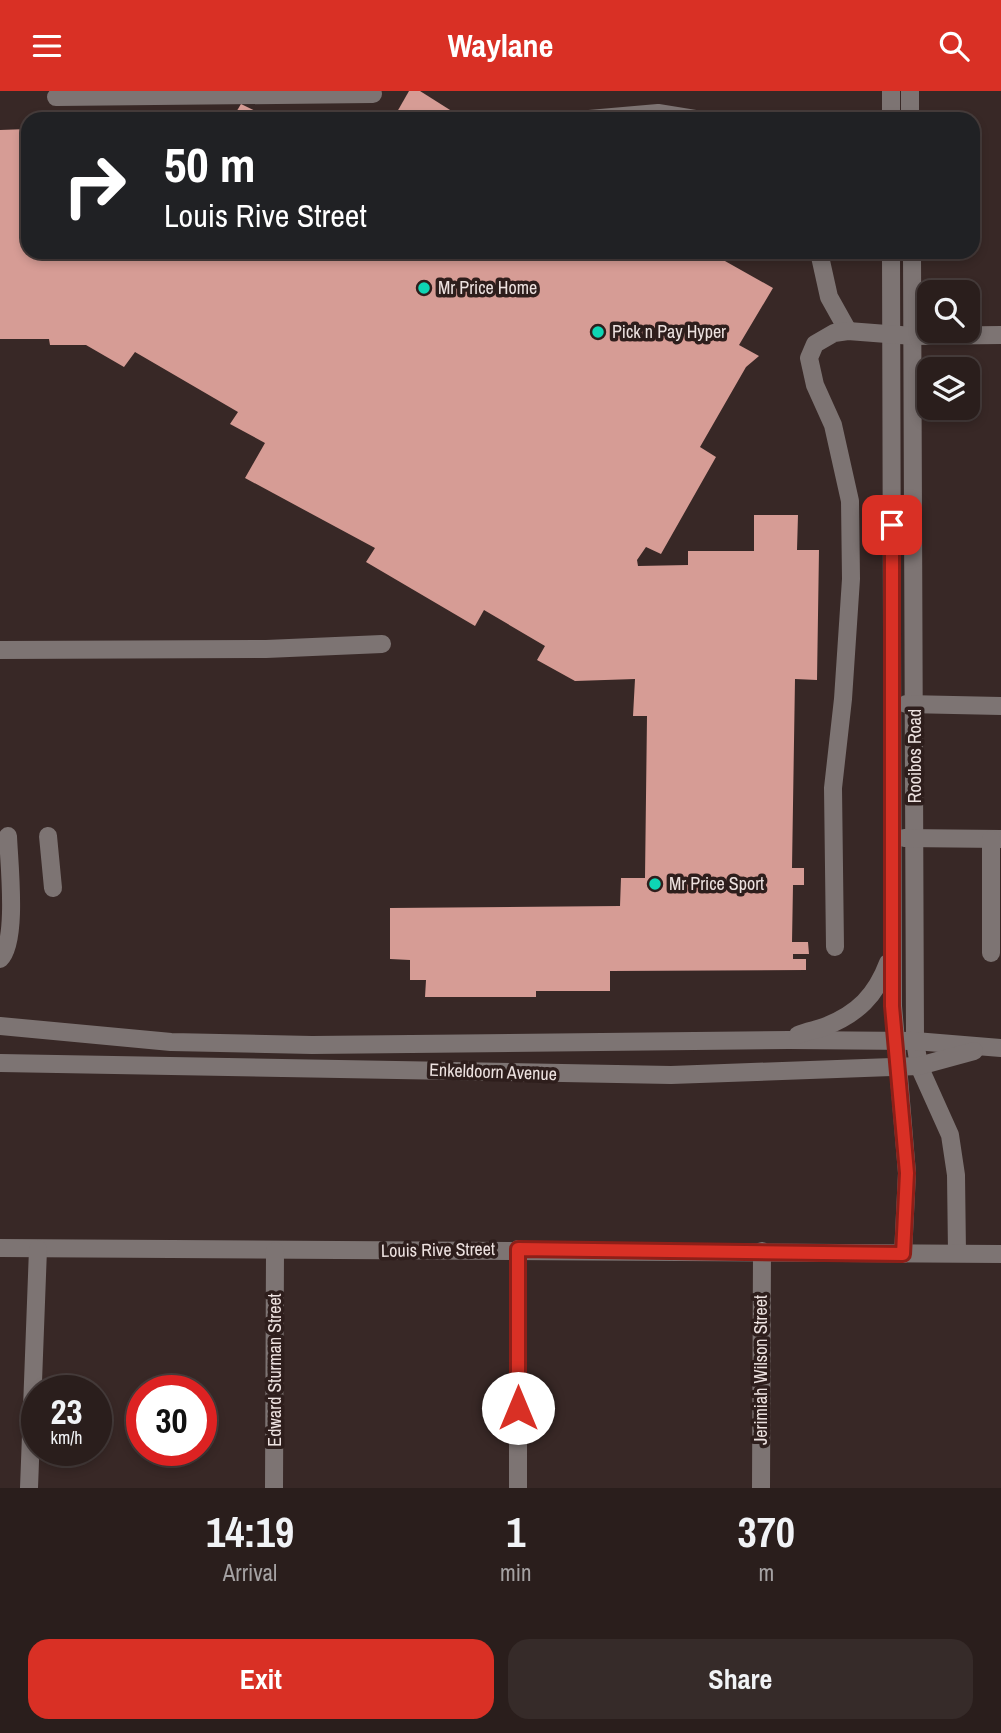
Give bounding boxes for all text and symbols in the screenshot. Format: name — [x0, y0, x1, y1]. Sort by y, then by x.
text: Waylane — [448, 24, 553, 67]
icon: menu — [28, 27, 66, 65]
icon: search — [935, 27, 973, 65]
text: 50 m — [164, 131, 256, 197]
icon: right — [49, 140, 140, 231]
text: Louis Rive Street — [164, 194, 367, 237]
place label: Mr Price Home — [438, 275, 537, 300]
marker: Mr Price Home — [416, 280, 432, 296]
map controls — [917, 280, 980, 420]
button: search — [917, 280, 980, 343]
place label: Pick n Pay Hyper — [612, 319, 726, 344]
marker: Pick n Pay Hyper — [590, 324, 606, 340]
button: layers — [917, 357, 980, 420]
pin — [862, 495, 922, 555]
icon: arrive — [873, 506, 911, 544]
street label: Rooibos Road — [902, 709, 927, 803]
place label: Mr Price Sport — [669, 871, 764, 896]
marker: Mr Price Sport — [647, 876, 663, 892]
street label: Enkeldoorn Avenue — [429, 1057, 557, 1086]
street label: Louis Rive Street — [381, 1236, 495, 1263]
street label: Edward Sturman Street — [262, 1293, 287, 1447]
street label: Jerimiah Wilson Street — [748, 1295, 773, 1445]
position arrow — [481, 1371, 555, 1445]
speed limit sign: 30 — [126, 1375, 217, 1466]
text: 23 — [51, 1388, 82, 1435]
text: km/h — [51, 1425, 83, 1450]
text: 14:19 — [206, 1504, 294, 1560]
text: 1 — [506, 1504, 525, 1560]
text: 370 — [738, 1504, 795, 1560]
text: Arrival — [223, 1557, 277, 1588]
text: min — [500, 1557, 532, 1588]
text: m — [758, 1557, 774, 1588]
button: Exit — [28, 1639, 494, 1719]
button: Share — [508, 1639, 973, 1719]

